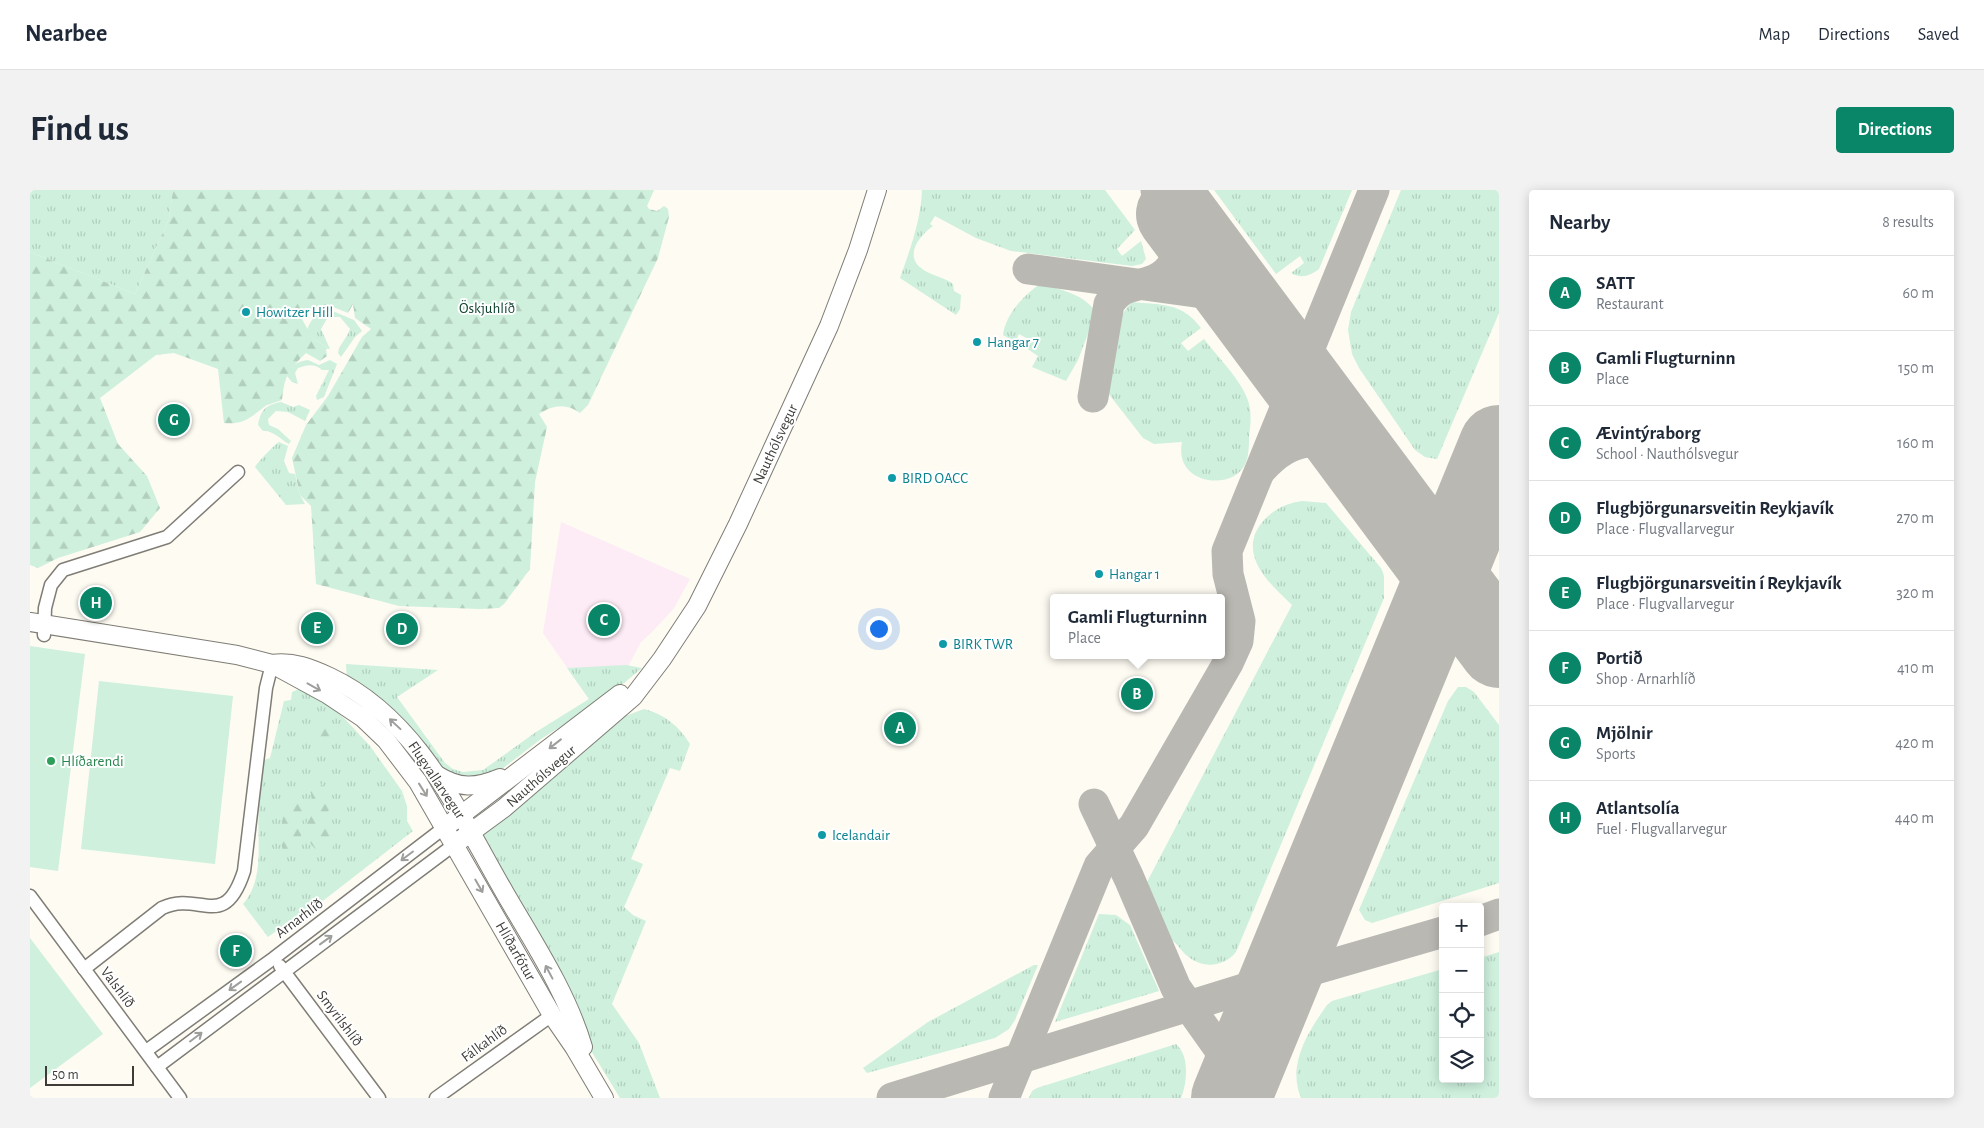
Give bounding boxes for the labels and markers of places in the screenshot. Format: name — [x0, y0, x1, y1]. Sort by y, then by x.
place label: Howitzer Hill — [256, 305, 333, 320]
marker: Howitzer Hill — [240, 306, 252, 318]
place label: Hangar 7 — [987, 335, 1039, 350]
marker: Hangar 7 — [971, 336, 983, 348]
pin: G — [158, 401, 190, 439]
place label: BIRD OACC — [902, 471, 968, 486]
marker: BIRD OACC — [886, 472, 898, 484]
place label: Hangar 1 — [1109, 567, 1160, 582]
marker: Hangar 1 — [1093, 568, 1105, 580]
pin: H — [80, 584, 112, 622]
pin: C — [588, 601, 620, 639]
pin: E — [301, 609, 333, 647]
pin: D — [386, 610, 418, 648]
place label: BIRK TWR — [953, 637, 1013, 652]
marker: BIRK TWR — [937, 638, 949, 650]
pin: B — [1121, 675, 1153, 713]
pin: A — [884, 709, 916, 747]
place label: Hlíðarendi — [61, 754, 124, 769]
marker: Hlíðarendi — [45, 755, 57, 767]
place label: Icelandair — [832, 828, 890, 843]
marker: Icelandair — [816, 829, 828, 841]
pin: F — [220, 932, 252, 970]

